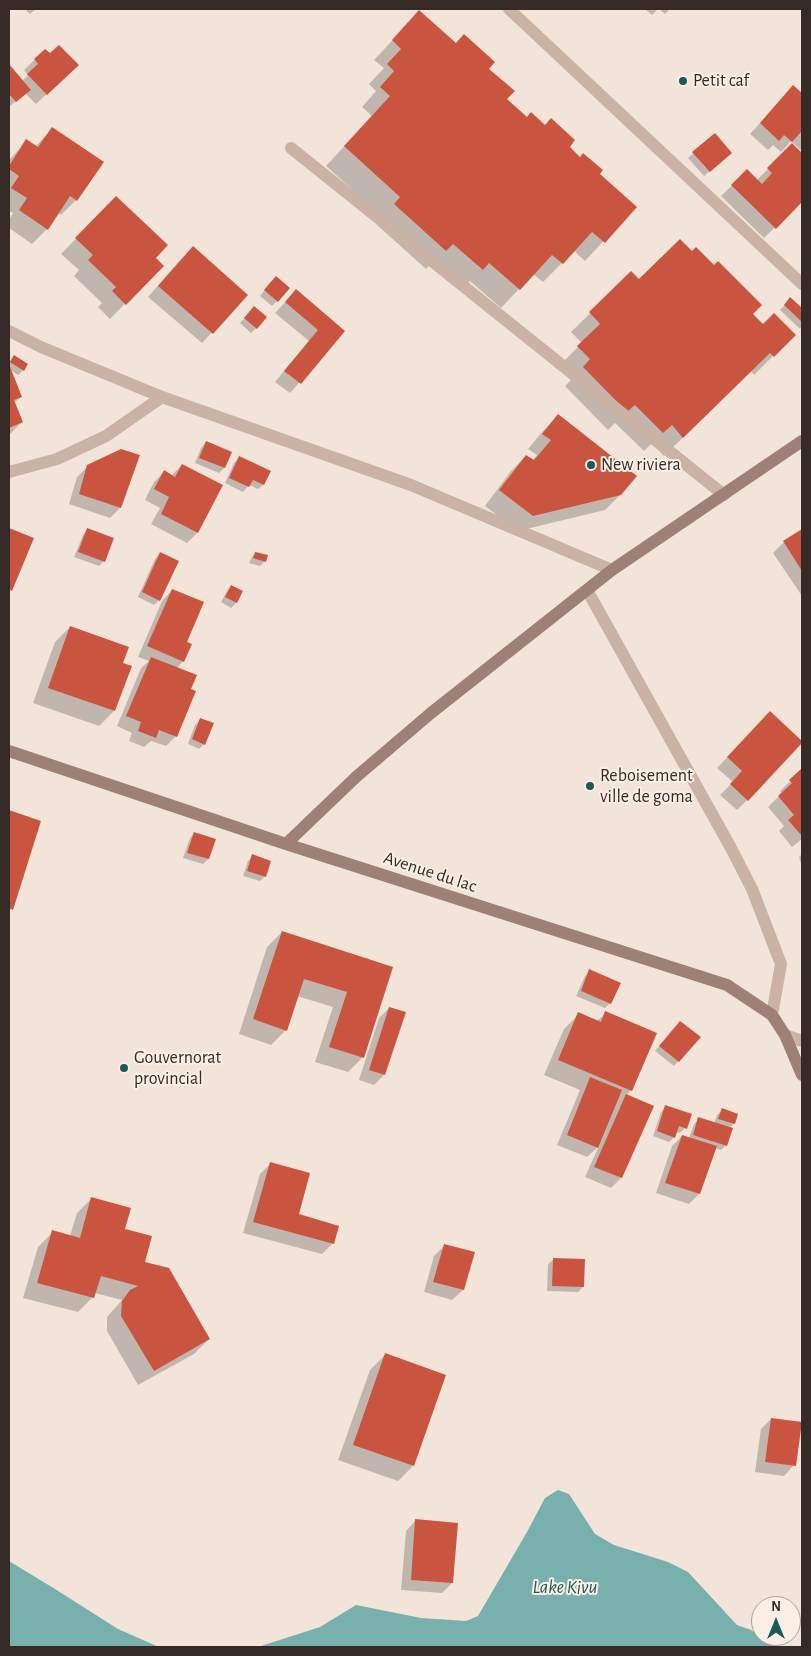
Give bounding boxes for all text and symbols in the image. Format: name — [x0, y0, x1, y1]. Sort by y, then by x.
place label: Petit caf — [693, 70, 749, 92]
marker: Petit caf — [677, 75, 689, 87]
place label: New riviera — [601, 454, 681, 476]
marker: New riviera — [585, 459, 597, 471]
place label: Reboisement ville de goma — [600, 765, 693, 808]
marker: Reboisement ville de goma — [584, 780, 596, 792]
street label: Avenue du lac — [381, 847, 479, 897]
place label: Gouvernorat provincial — [134, 1047, 221, 1090]
marker: Gouvernorat provincial — [118, 1062, 130, 1074]
water label: Lake Kivu — [533, 1576, 597, 1598]
north arrow — [751, 1596, 801, 1646]
text: N — [771, 1600, 781, 1614]

